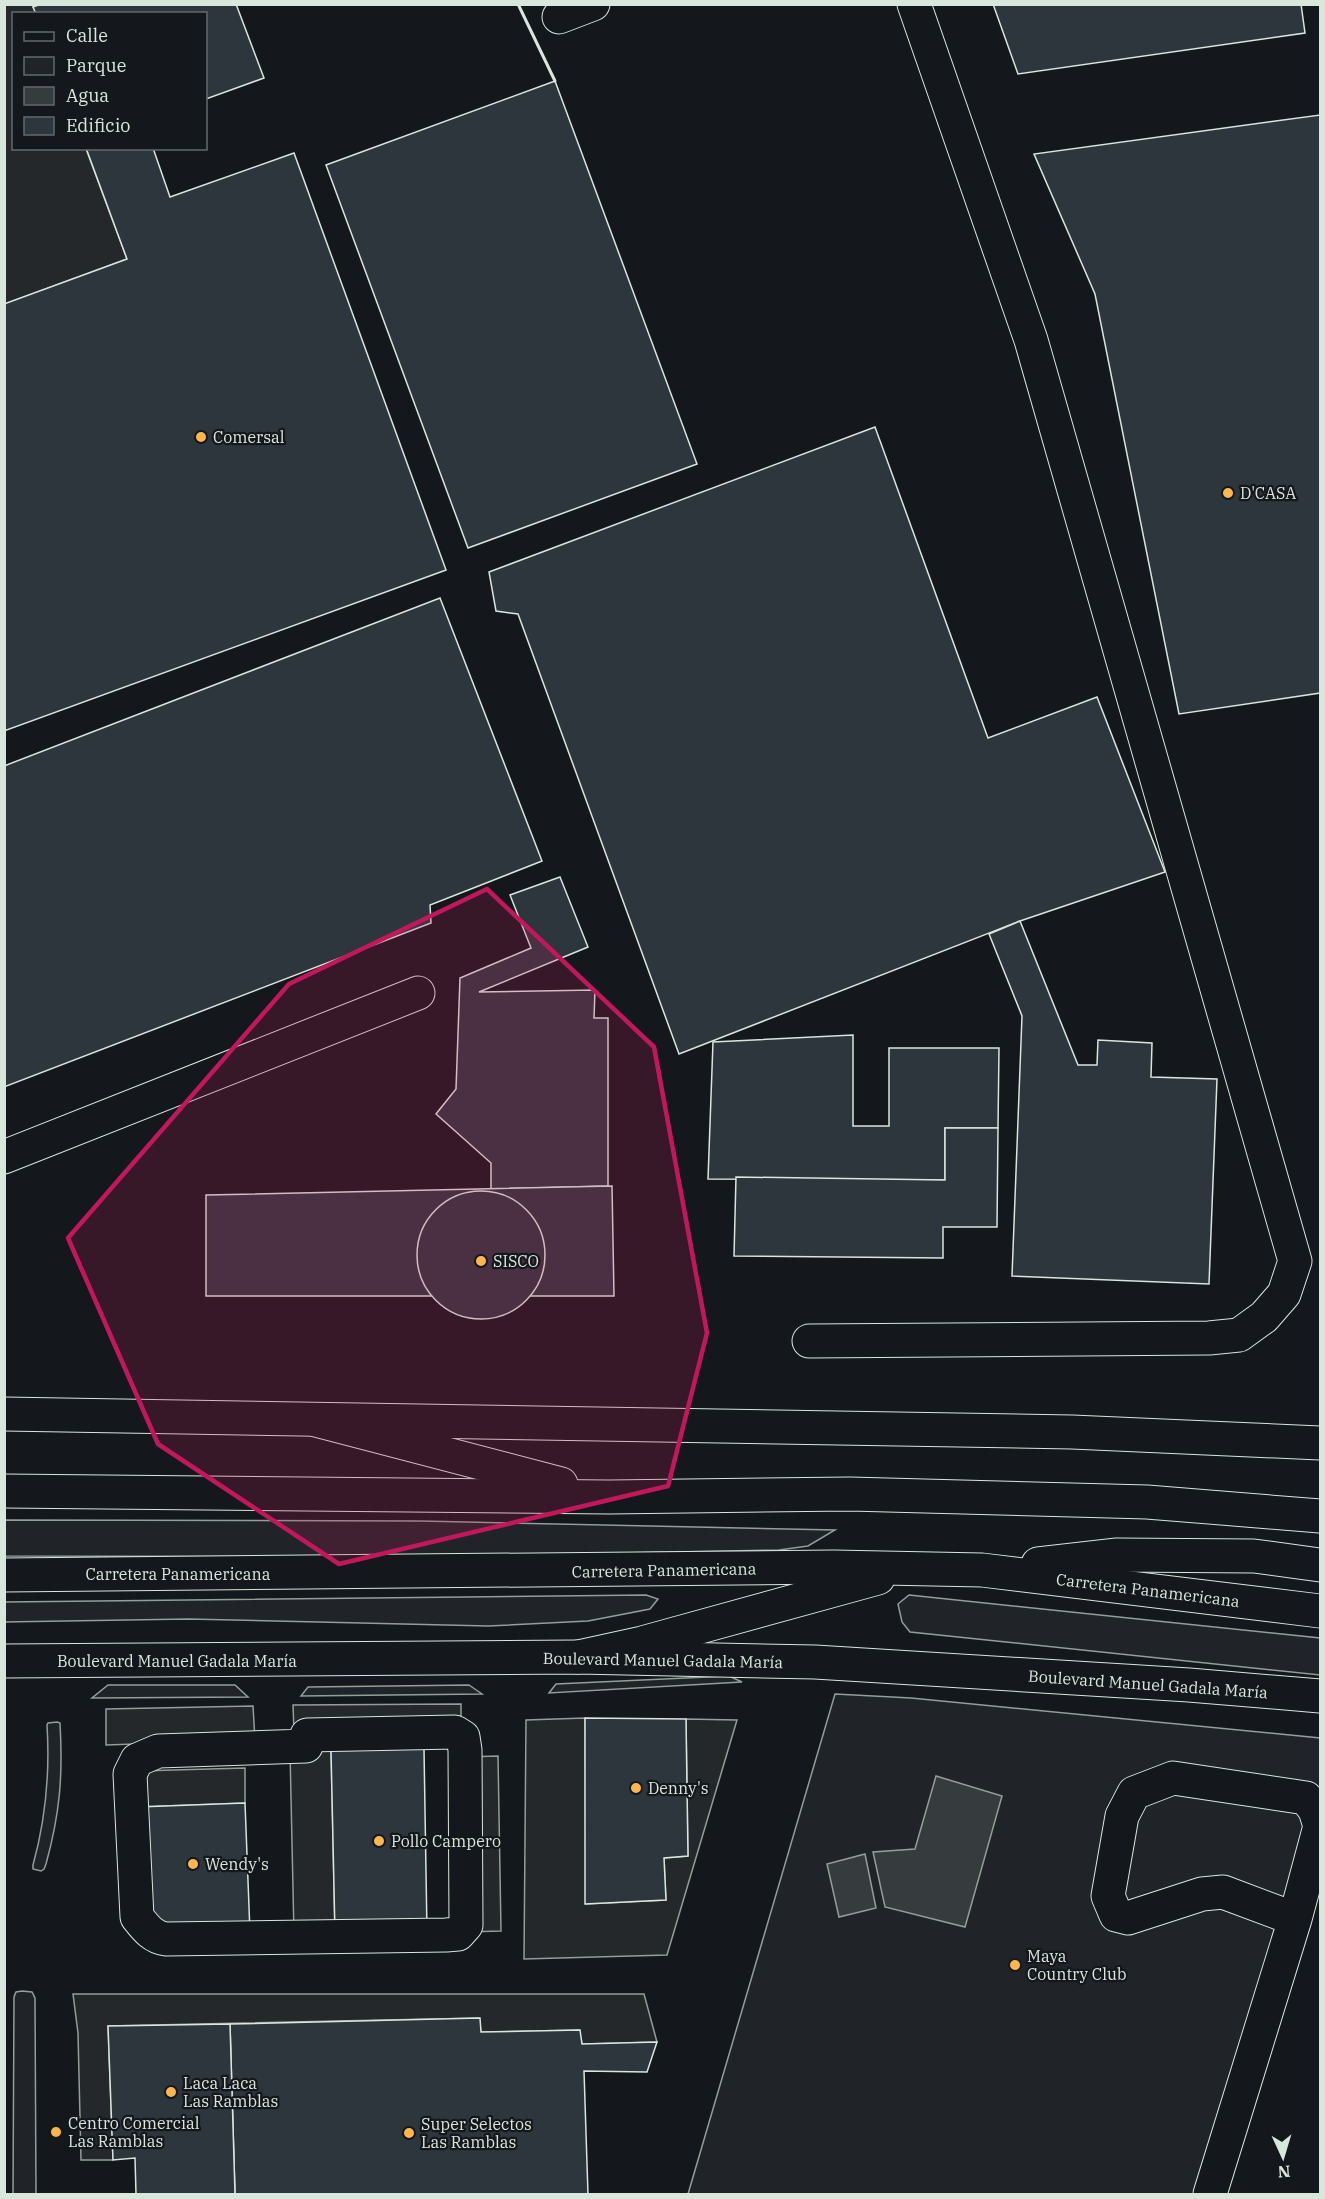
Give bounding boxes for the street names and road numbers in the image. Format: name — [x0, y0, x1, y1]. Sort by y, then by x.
street label: Carretera Panamericana — [571, 1558, 757, 1582]
street label: Carretera Panamericana — [86, 1564, 271, 1584]
street label: Carretera Panamericana — [1055, 1569, 1241, 1611]
street label: Boulevard Manuel Gadala María — [543, 1648, 784, 1672]
street label: Boulevard Manuel Gadala María — [57, 1651, 297, 1671]
street label: Boulevard Manuel Gadala María — [1027, 1666, 1269, 1702]

